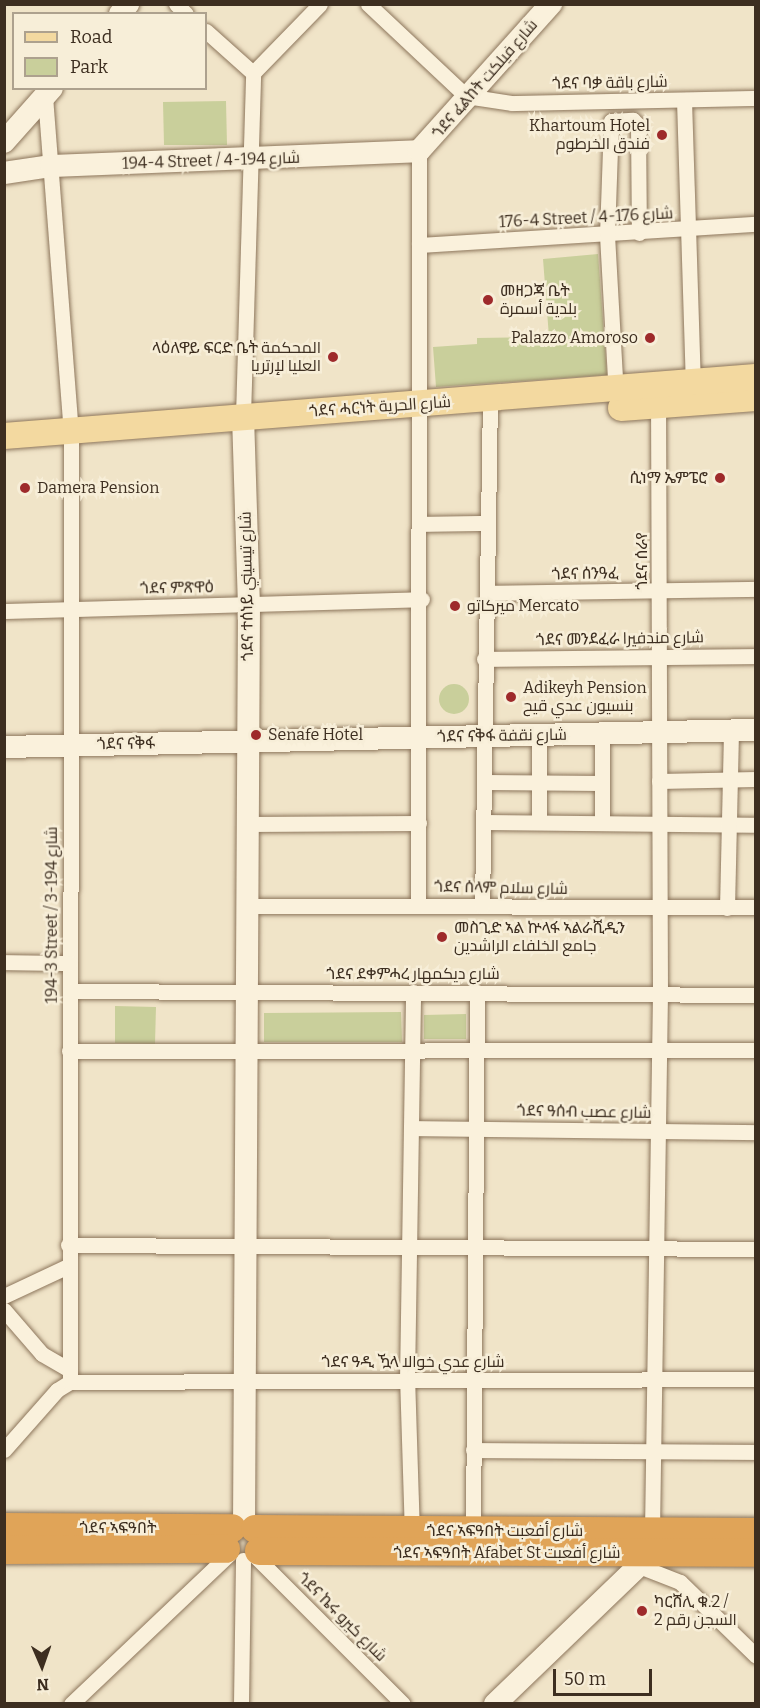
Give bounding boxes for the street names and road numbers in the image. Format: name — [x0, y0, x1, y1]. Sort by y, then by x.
street label: ጎደና ፈልከት شارع فيلكت — [428, 16, 542, 142]
street label: ጎደና ባቃ شارع باقة — [552, 72, 668, 94]
street label: 194-4 Street / شارع 194-4 — [122, 148, 300, 174]
street label: 176-4 Street / شارع 176-4 — [498, 204, 674, 232]
street label: ጎደና ሓርነት شارع الحرية — [308, 392, 452, 422]
street label: ጎደና ተሰነይ شارع تيسيني — [236, 511, 258, 661]
street label: ጎደና ሰራየ — [632, 532, 652, 590]
street label: ጎደና ሰንዓፈ — [551, 564, 619, 584]
street label: ጎደና ምጽዋዕ — [140, 578, 214, 598]
street label: ጎደና መንደፈራ شارع مندفيرا — [536, 628, 704, 650]
street label: ጎደና ናቅፋ شارع نقفة — [437, 725, 567, 747]
street label: ጎደና ናቅፋ — [97, 734, 155, 754]
street label: 194-3 Street / شارع 194-3 — [42, 827, 62, 1003]
street label: ጎደና ሰላም شارع سلام — [434, 877, 568, 899]
street label: ጎደና ደቀምሓረ شارع ديكمهار — [326, 964, 500, 984]
street label: ጎደና ዓሰብ شارع عصب — [517, 1101, 651, 1123]
street label: ጎደና ዓዲ ዃላ شارع عدي خوالا — [321, 1352, 505, 1372]
street label: ጎደና ኣፍዓበት — [79, 1518, 157, 1538]
street label: ጎደና ኣፍዓበት شارع أفعبت — [427, 1521, 583, 1541]
street label: ጎደና ኣፍዓበት Afabet St شارع أفعبت — [393, 1543, 621, 1563]
street label: ጎደና ኬሩ شارع كيرو — [294, 1569, 390, 1665]

